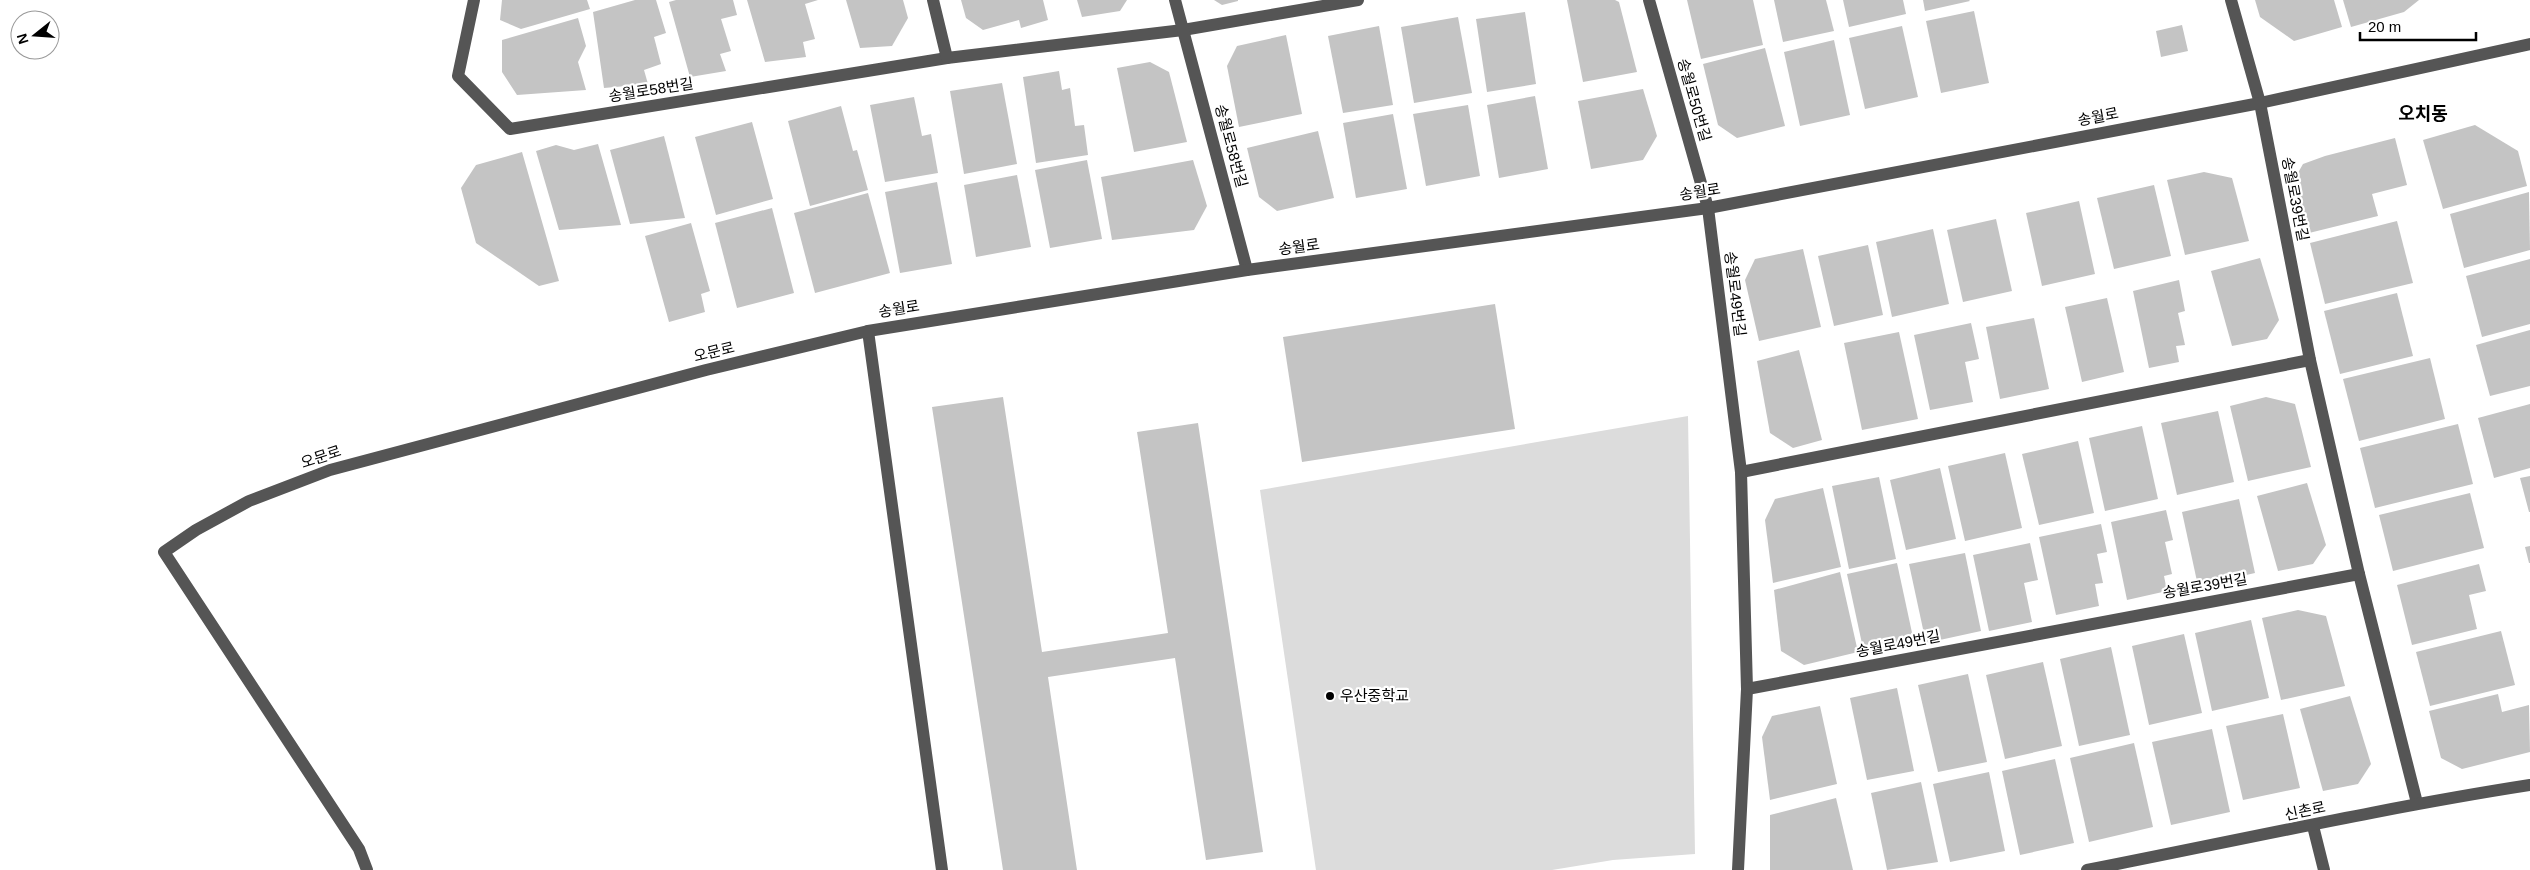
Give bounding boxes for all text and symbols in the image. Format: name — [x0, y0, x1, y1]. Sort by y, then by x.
north arrow — [10, 10, 60, 60]
scale bar — [2360, 10, 2476, 42]
text: 20 m — [2368, 18, 2401, 35]
text: N — [13, 32, 32, 46]
street label: 송월로50번길 — [1675, 56, 1714, 143]
street label: 송월로58번길 — [607, 74, 695, 105]
street label: 송월로58번길 — [1212, 102, 1251, 189]
street label: 송월로 — [2076, 104, 2120, 129]
district label: 오치동 — [2398, 104, 2448, 124]
street label: 송월로39번길 — [2279, 155, 2312, 243]
street label: 송월로 — [1678, 180, 1722, 203]
street label: 송월로 — [1277, 235, 1321, 258]
street label: 송월로49번길 — [1722, 250, 1749, 337]
street label: 송월로 — [877, 297, 921, 320]
street label: 오문로 — [692, 338, 736, 365]
street label: 오문로 — [299, 442, 343, 471]
street label: 송월로39번길 — [2161, 570, 2249, 601]
street label: 송월로49번길 — [1854, 627, 1942, 660]
place label: 우산중학교 — [1340, 687, 1409, 704]
marker: 우산중학교 — [1324, 690, 1336, 702]
street label: 신촌로 — [2283, 798, 2327, 823]

